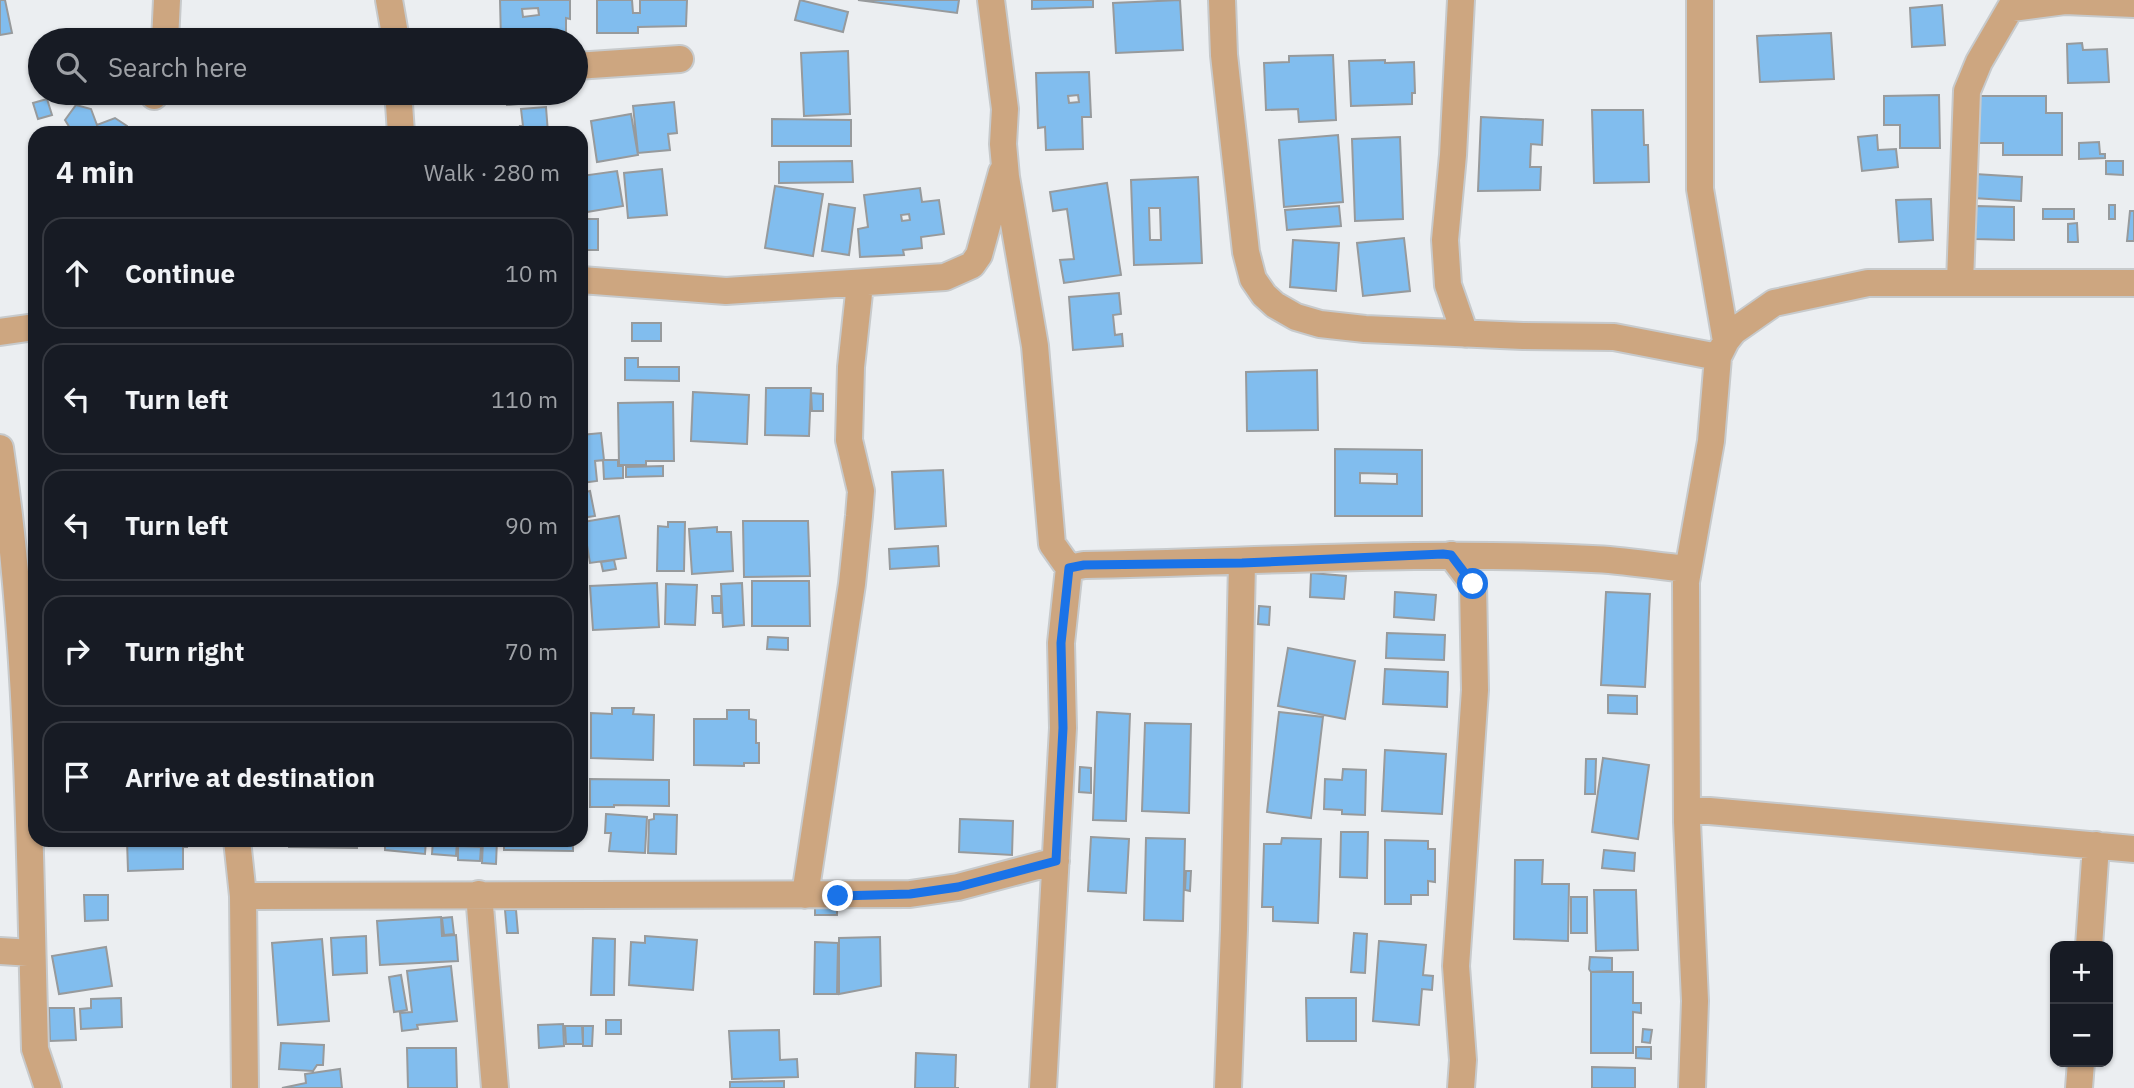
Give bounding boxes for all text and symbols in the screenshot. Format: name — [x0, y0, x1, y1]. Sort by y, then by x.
search box — [28, 28, 588, 105]
icon: search — [52, 48, 90, 86]
text: Search here — [108, 50, 247, 84]
text: 4 min — [56, 152, 134, 191]
text: Walk · 280 m — [424, 157, 560, 187]
icon: ahead — [58, 254, 96, 292]
text: Continue — [125, 256, 235, 290]
text: 10 m — [505, 258, 558, 288]
icon: left — [58, 380, 96, 418]
text: Turn left — [125, 382, 228, 416]
text: 110 m — [491, 384, 558, 414]
icon: left — [58, 506, 96, 544]
text: Turn left — [125, 508, 228, 542]
text: 90 m — [505, 510, 558, 540]
route start — [1457, 568, 1488, 599]
icon: right — [58, 632, 96, 670]
text: Turn right — [125, 634, 244, 668]
text: 70 m — [505, 636, 558, 666]
icon: arrive — [58, 758, 96, 796]
text: Arrive at destination — [125, 760, 375, 794]
route end — [822, 880, 853, 911]
map controls — [2050, 941, 2113, 1067]
button: + — [2050, 941, 2113, 1004]
button: − — [2050, 1004, 2113, 1067]

